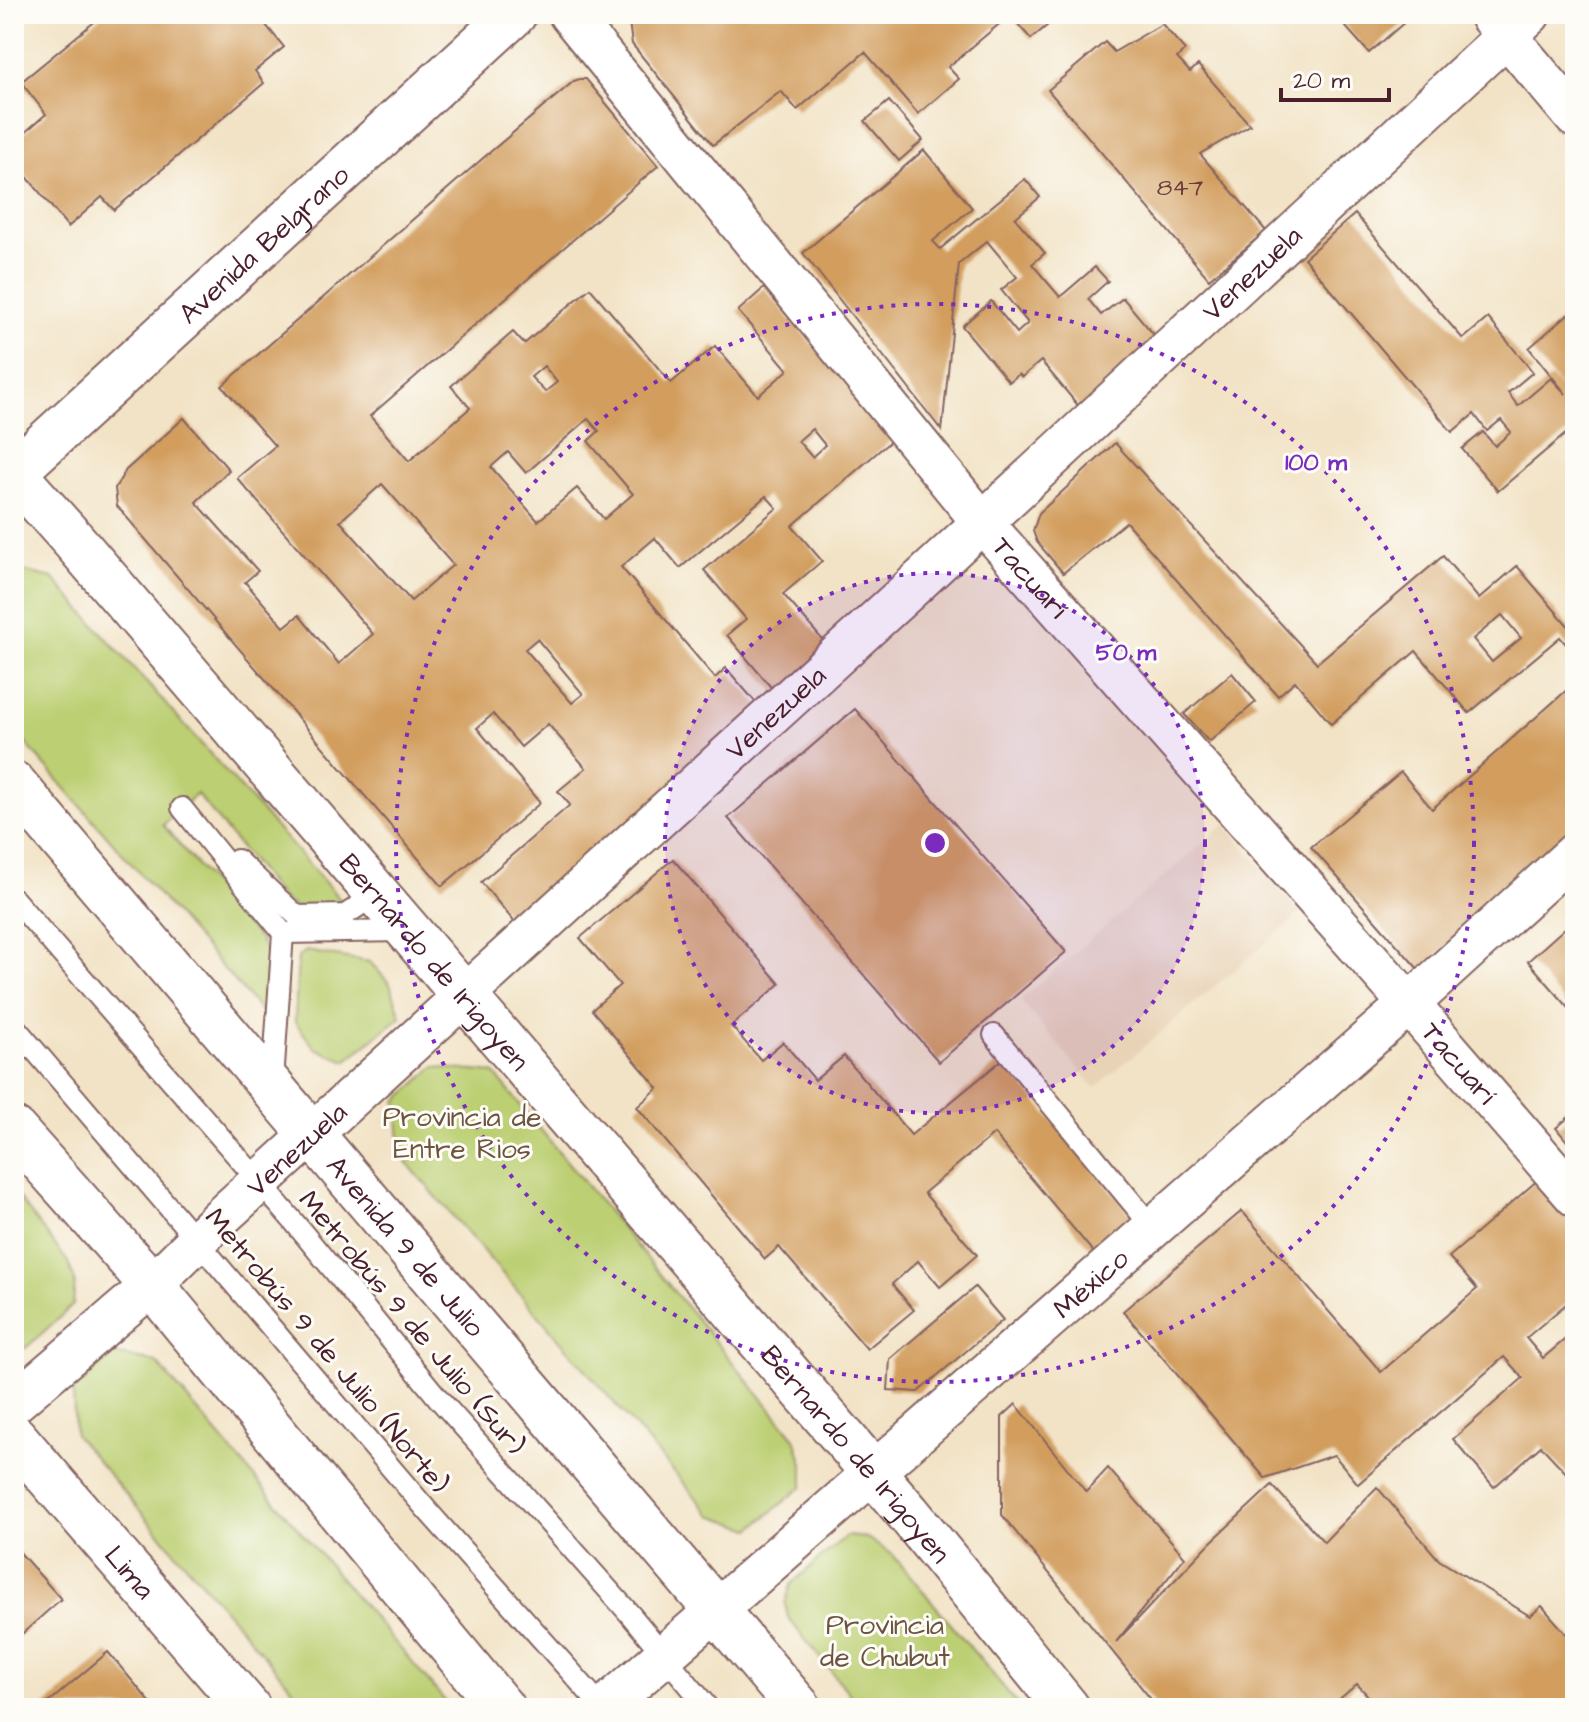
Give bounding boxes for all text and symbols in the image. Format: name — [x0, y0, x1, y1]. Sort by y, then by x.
scale bar — [1281, 52, 1389, 102]
text: 20 m — [1293, 64, 1350, 98]
street label: Avenida Belgrano — [170, 156, 358, 333]
house number: 847 — [1157, 171, 1204, 205]
street label: Venezuela — [1194, 217, 1311, 330]
text: 100 m — [1285, 446, 1347, 480]
street label: Tacuarí — [983, 528, 1077, 628]
text: 50 m — [1096, 636, 1157, 670]
street label: Venezuela — [717, 657, 835, 769]
centre of rings — [921, 829, 949, 857]
street label: Bernardo de Irigoyen — [329, 845, 538, 1080]
street label: Tacuarí — [1412, 1014, 1506, 1114]
street label: Venezuela — [238, 1094, 356, 1206]
park label: Provincia de Entre Rios — [383, 1098, 541, 1169]
street label: Avenida 9 de Julio — [317, 1148, 494, 1346]
street label: Metrobús 9 de Julio (Sur) — [289, 1182, 534, 1464]
street label: Metrobús 9 de Julio (Norte) — [196, 1200, 458, 1502]
street label: México — [1045, 1240, 1138, 1328]
street label: Bernardo de Irigoyen — [751, 1337, 959, 1572]
street label: Lima — [95, 1537, 163, 1608]
park label: Provincia de Chubut — [820, 1606, 951, 1677]

